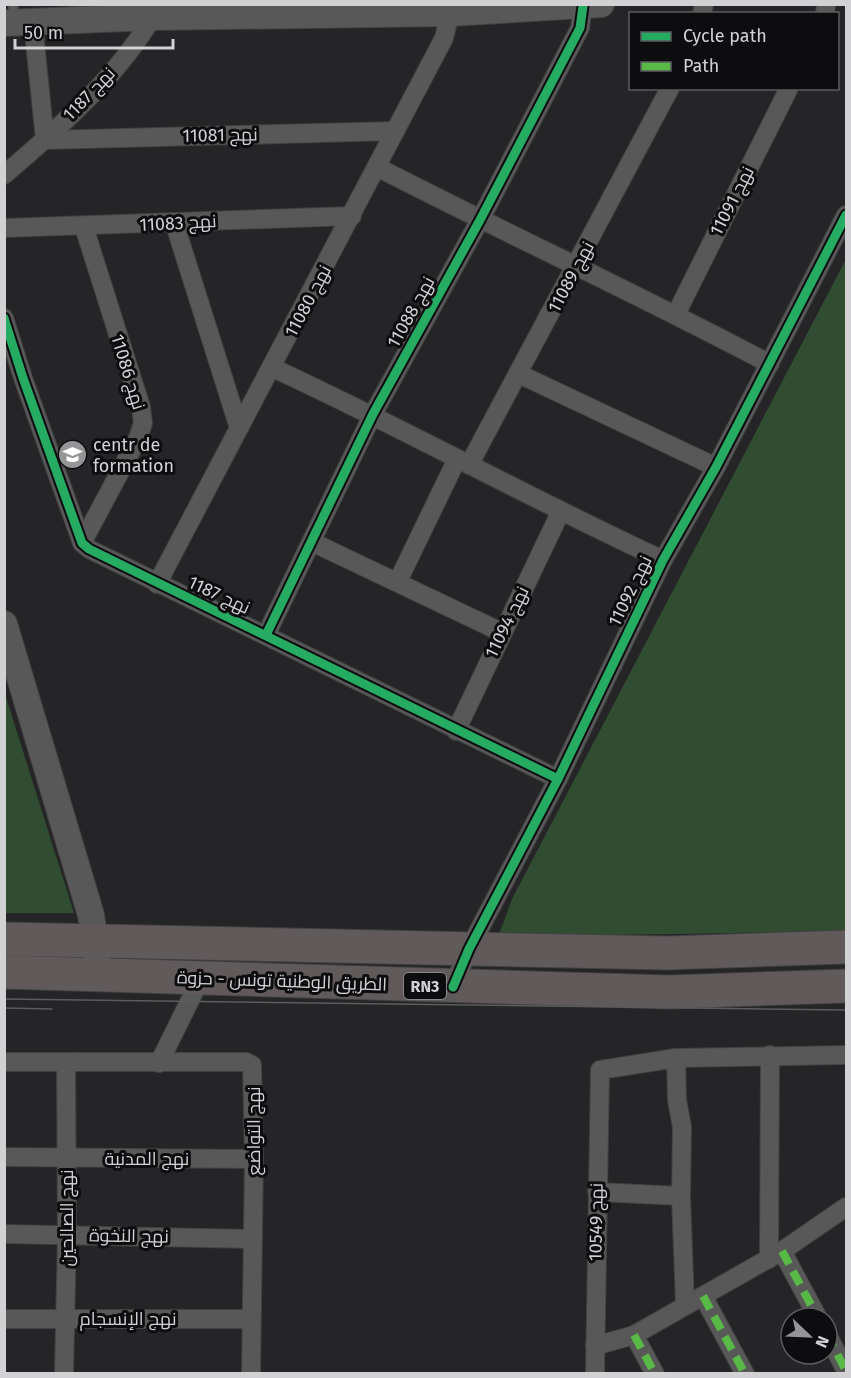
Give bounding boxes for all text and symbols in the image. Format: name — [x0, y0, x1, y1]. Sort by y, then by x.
scale bar — [15, 12, 172, 50]
legend — [629, 12, 839, 90]
text: 50 m — [24, 22, 63, 44]
text: Cycle path — [683, 25, 767, 47]
text: Path — [683, 55, 719, 77]
street label: نهج 1187 — [58, 63, 120, 126]
street label: نهج 11081 — [182, 123, 258, 148]
street label: نهج 11091 — [705, 163, 760, 240]
street label: نهج 11083 — [139, 210, 217, 237]
street label: نهج 11089 — [543, 238, 600, 317]
street label: نهج 11080 — [280, 261, 337, 341]
street label: نهج 11088 — [382, 273, 440, 352]
street label: نهج 11086 — [105, 332, 150, 413]
place label: centr de formation — [93, 434, 174, 477]
school or university icon: centr de formation — [56, 439, 88, 471]
street label: نهج 11092 — [603, 552, 657, 630]
street label: نهج 1187 — [184, 571, 253, 620]
street label: نهج 11094 — [480, 583, 535, 662]
street label: الطريق الوطنية تونس - حزوة — [177, 966, 387, 997]
road number: RN3 — [404, 973, 446, 999]
street label: نهج التواضع — [243, 1086, 266, 1176]
street label: نهج المدنية — [105, 1148, 189, 1171]
street label: نهج الصالحين — [56, 1170, 79, 1266]
street label: نهج 10549 — [584, 1183, 609, 1261]
street label: نهج النخوة — [89, 1224, 169, 1249]
north arrow — [779, 1306, 839, 1366]
street label: نهج الإنسجام — [80, 1308, 176, 1331]
text: N — [812, 1333, 833, 1350]

